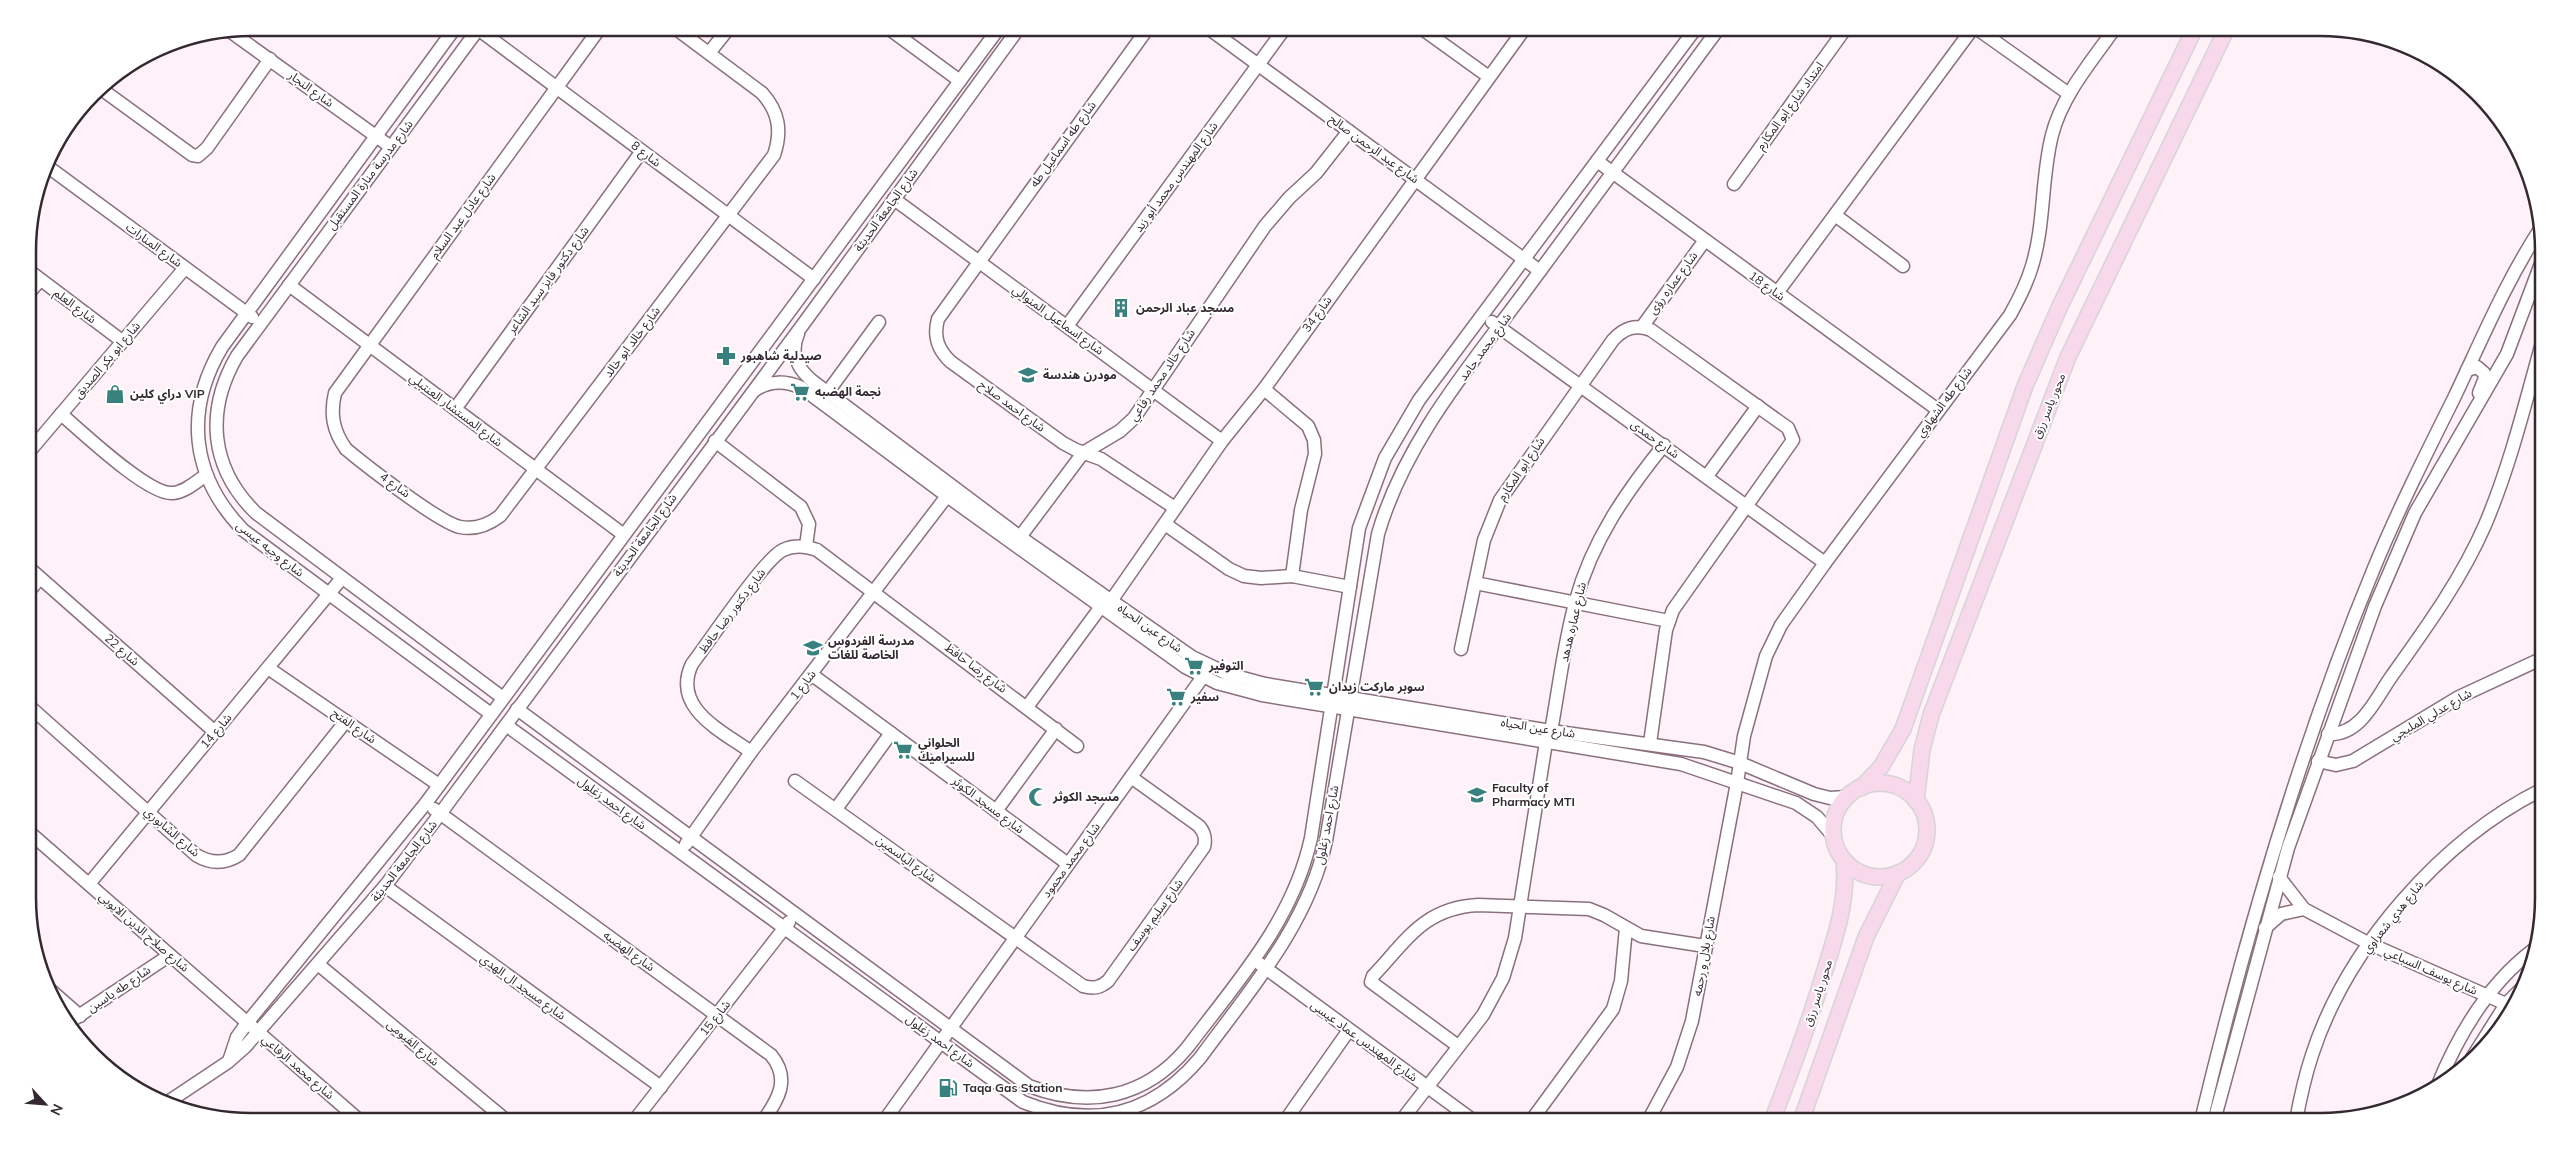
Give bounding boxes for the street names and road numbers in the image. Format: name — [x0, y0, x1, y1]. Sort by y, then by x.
street label: امتداد شارع ابو المكارم — [1753, 59, 1828, 154]
street label: شارع النجار — [284, 67, 337, 112]
street label: شارع طه اسماعيل طه — [1026, 98, 1100, 191]
street label: شارع عبد الرحمن صالح — [1325, 111, 1422, 188]
street label: شارع مدرسة منارة المستقبل — [323, 117, 417, 234]
street label: شارع المهندس محمد أبو زيد — [1130, 119, 1222, 236]
street label: شارع 8 — [627, 137, 664, 171]
street label: شارع الجامعة الحديثة — [850, 165, 922, 255]
street label: شارع عادل عبد السلام — [427, 170, 500, 263]
street label: شارع المنارات — [122, 219, 185, 272]
street label: شارع دكتور فايز سيد الشاعر — [503, 223, 593, 338]
street label: شارع عماره رؤى — [1645, 248, 1702, 318]
street label: شارع 18 — [1745, 267, 1788, 305]
street label: شارع اسماعيل المنوالي — [1008, 281, 1107, 360]
street label: شارع العلم — [50, 285, 99, 328]
street label: شارع 34 — [1298, 293, 1336, 336]
street label: شارع خالد ابو خالد — [600, 303, 665, 381]
street label: شارع محمد حامد — [1455, 310, 1516, 385]
street label: شارع ابو بكر الصديق — [70, 318, 145, 402]
street label: شارع خالد محمد رفاعي — [1125, 326, 1200, 425]
street label: شارع طه الشهاوي — [1912, 364, 1977, 441]
street label: شارع المستشار العنتبلي — [405, 370, 506, 452]
street label: محور ياسر رزق — [2029, 371, 2069, 441]
street label: شارع احمد صلاح — [975, 376, 1048, 436]
street label: شارع حمدى — [1627, 416, 1682, 463]
street label: شارع ابو المكارم — [1494, 434, 1549, 505]
street label: شارع 4 — [376, 469, 413, 502]
street label: شارع الجامعة الحديثة — [609, 490, 681, 580]
street label: شارع وجيه عيسى — [232, 517, 307, 581]
street label: شارع دكتور رضا حافظ — [695, 565, 770, 657]
street label: شارع عماره هدهد — [1556, 581, 1591, 664]
street label: شارع عين الحياه — [1114, 600, 1185, 657]
street label: شارع 22 — [101, 631, 143, 670]
street label: شارع رضا حافظ — [941, 639, 1010, 697]
street label: شارع 1 — [786, 667, 820, 704]
street label: شارع عدلي المليجي — [2387, 685, 2476, 746]
street label: شارع الفتح — [328, 705, 379, 748]
street label: شارع 14 — [197, 710, 236, 752]
street label: شارع عين الحياه — [1499, 714, 1576, 743]
street label: شارع مسجد الكوثر — [947, 772, 1027, 838]
street label: شارع احمد زغلول — [574, 773, 649, 834]
street label: شارع احمد زغلول — [1311, 784, 1344, 866]
street label: شارع الشابوري — [140, 803, 203, 862]
street label: شارع الجامعة الحديثة — [367, 817, 442, 906]
street label: شارع محمد محمود — [1038, 819, 1104, 901]
street label: شارع الياسمين — [872, 832, 939, 887]
street label: شارع سليم يوسف — [1123, 876, 1187, 955]
street label: شارع هدي شعراوي — [2359, 877, 2429, 958]
street label: شارع صلاح الدين الايوبي — [94, 888, 192, 977]
street label: شارع بلال و رحمه — [1689, 915, 1720, 997]
street label: شارع الهضبه — [599, 927, 658, 976]
street label: شارع يوسف السباعي — [2381, 943, 2480, 1000]
street label: شارع مسجد ال الهدي — [476, 951, 569, 1025]
street label: محور ياسر رزق — [1800, 958, 1835, 1028]
street label: شارع طه ياسين — [84, 962, 154, 1017]
street label: شارع 15 — [696, 997, 735, 1040]
street label: شارع المهندس عماد عيسى — [1307, 997, 1421, 1086]
street label: شارع احمد زغلول — [902, 1011, 977, 1072]
street label: شارع الفيومى — [383, 1016, 443, 1070]
street label: شارع محمد الرفاعي — [257, 1031, 338, 1104]

